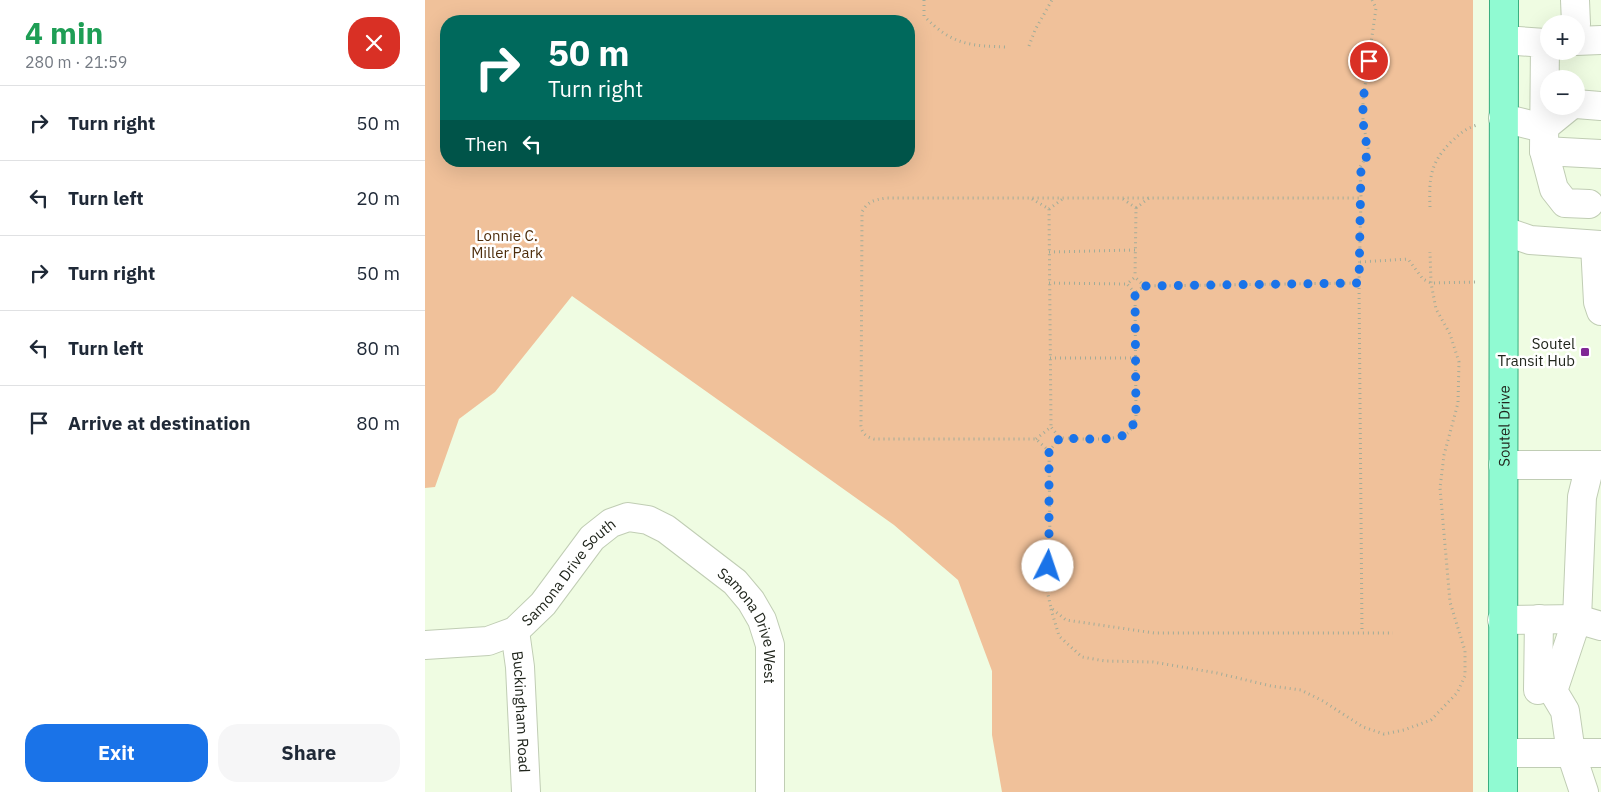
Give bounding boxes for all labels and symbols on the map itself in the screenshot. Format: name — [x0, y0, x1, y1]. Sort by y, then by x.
pin — [1348, 40, 1390, 82]
park label: Lonnie C. Miller Park — [471, 226, 543, 262]
place label: Soutel Transit Hub — [1497, 334, 1575, 370]
marker: Soutel Transit Hub — [1579, 346, 1591, 358]
street label: Soutel Drive — [1494, 385, 1513, 467]
street label: Samona Drive South — [517, 514, 619, 630]
position arrow — [1021, 539, 1073, 591]
street label: Samona Drive West — [714, 563, 780, 684]
street label: Buckingham Road — [508, 650, 535, 773]

